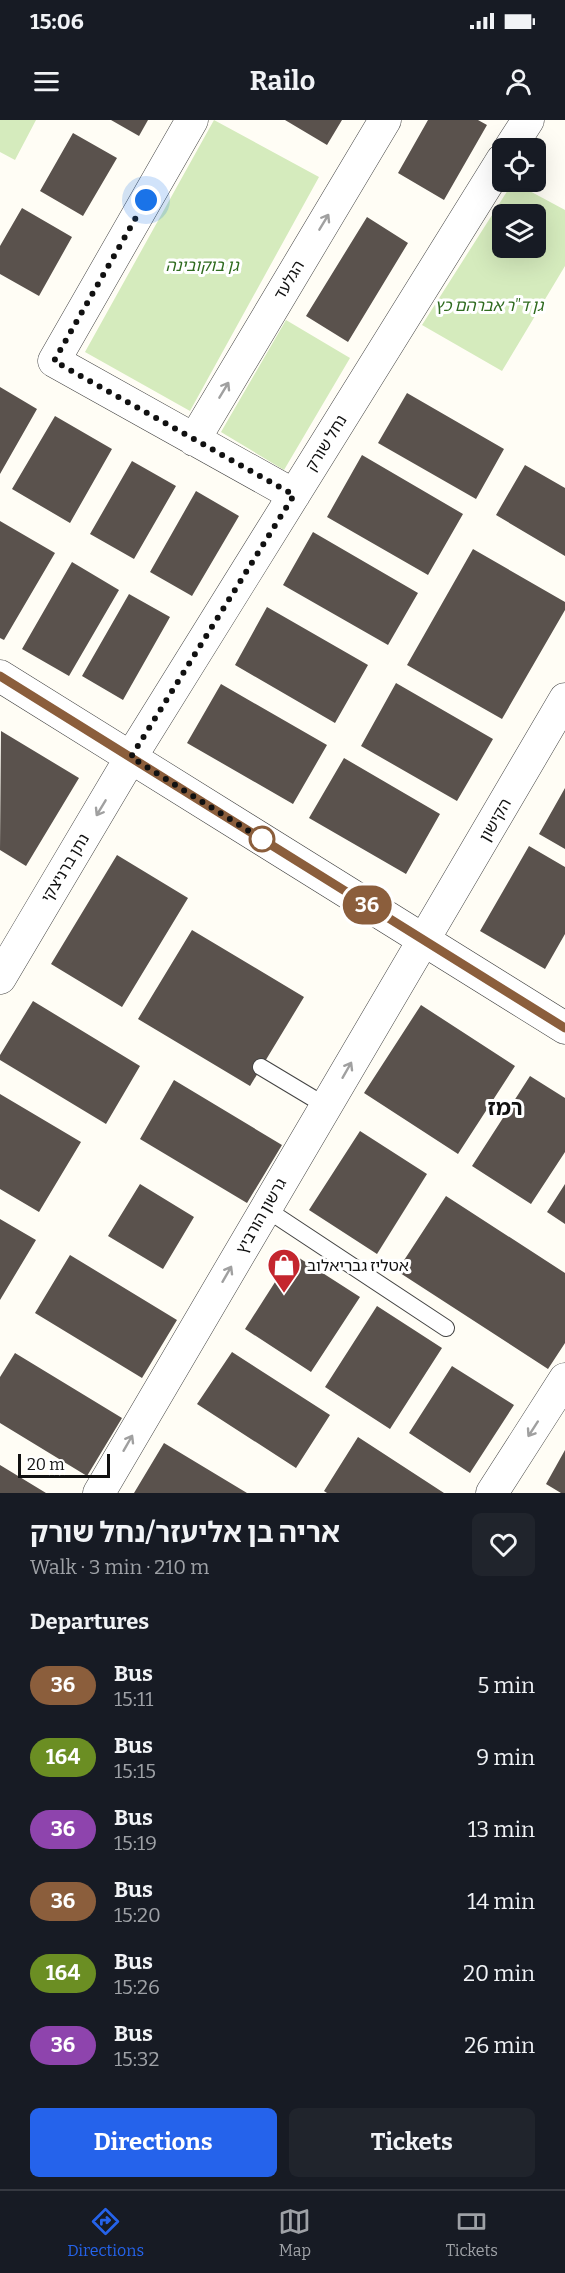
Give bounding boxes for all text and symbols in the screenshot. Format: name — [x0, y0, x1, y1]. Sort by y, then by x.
text: 15:06 — [30, 8, 84, 35]
icon: menu — [30, 65, 63, 98]
text: Railo — [250, 65, 315, 97]
icon: person — [502, 65, 535, 98]
map controls — [492, 138, 546, 258]
button: locate — [492, 138, 546, 192]
your location — [131, 185, 161, 215]
button: layers — [492, 204, 546, 258]
one-way arrow — [318, 214, 330, 231]
park label: גן בוקובינה — [165, 256, 240, 275]
street label: הגלעד — [270, 257, 308, 303]
park label: גן ד"ר אברהם כץ — [435, 296, 544, 315]
one-way arrow — [219, 382, 231, 399]
street label: נחל שורק — [301, 411, 351, 475]
street label: הקישון — [475, 795, 515, 845]
one-way arrow — [95, 799, 107, 816]
unlabelled marker — [249, 826, 275, 852]
street label: נתן ברניצקי — [37, 830, 93, 906]
line badge: 36 — [340, 886, 394, 924]
text: 36 — [355, 892, 379, 918]
one-way arrow — [342, 1062, 354, 1079]
district label: רמז — [487, 1094, 523, 1121]
street label: גרשון הורביץ — [232, 1175, 290, 1257]
shop icon: אטליז גבריאלוב — [266, 1247, 302, 1294]
place label: אטליז גבריאלוב — [307, 1256, 409, 1275]
one-way arrow — [222, 1266, 233, 1284]
one-way arrow — [527, 1420, 540, 1437]
one-way arrow — [123, 1435, 135, 1452]
scale bar — [18, 1451, 110, 1478]
text: 20 m — [27, 1455, 64, 1474]
button: heart — [472, 1513, 535, 1576]
text: אריה בן אליעזר/נחל שורק — [30, 1516, 340, 1549]
text: Walk · 3 min · 210 m — [30, 1555, 209, 1579]
text: Departures — [30, 1608, 149, 1635]
text: Bus — [114, 1660, 153, 1687]
text: 36 — [51, 1672, 75, 1698]
text: 5 min — [477, 1672, 535, 1699]
text: 15:11 — [114, 1687, 153, 1711]
text: Bus — [114, 1732, 153, 1759]
text: 164 — [46, 1744, 80, 1770]
text: 9 min — [476, 1744, 535, 1771]
text: 15:15 — [114, 1759, 156, 1783]
text: Bus — [114, 1804, 153, 1831]
text: 36 — [51, 1816, 75, 1842]
text: 13 min — [468, 1816, 535, 1843]
text: 15:19 — [114, 1831, 157, 1855]
text: Bus — [114, 1876, 153, 1903]
text: 36 — [51, 1888, 75, 1914]
text: 14 min — [467, 1888, 535, 1915]
text: 15:20 — [114, 1903, 161, 1927]
text: Bus — [114, 1948, 153, 1975]
text: 164 — [46, 1960, 80, 1986]
text: 20 min — [463, 1960, 535, 1987]
text: 15:26 — [114, 1975, 160, 1999]
text: Bus — [114, 2020, 153, 2047]
text: 36 — [51, 2032, 75, 2058]
text: 26 min — [464, 2032, 535, 2059]
text: 15:32 — [114, 2047, 159, 2071]
button: Directions — [30, 2108, 277, 2177]
button: Tickets — [289, 2108, 535, 2177]
tab: Directions — [67, 2205, 144, 2260]
tab: Map — [278, 2205, 311, 2260]
tab: Tickets — [446, 2205, 498, 2260]

